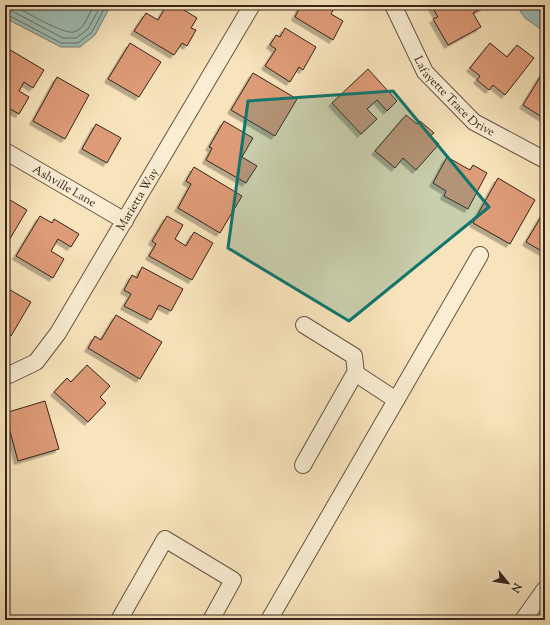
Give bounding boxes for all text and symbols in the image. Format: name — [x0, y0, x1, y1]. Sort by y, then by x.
street label: Lafayette Trace Drive — [409, 53, 498, 142]
street label: Ashville Lane — [29, 161, 100, 213]
street label: Marietta Way — [112, 165, 164, 234]
north arrow — [488, 563, 528, 603]
text: N — [507, 579, 525, 595]

